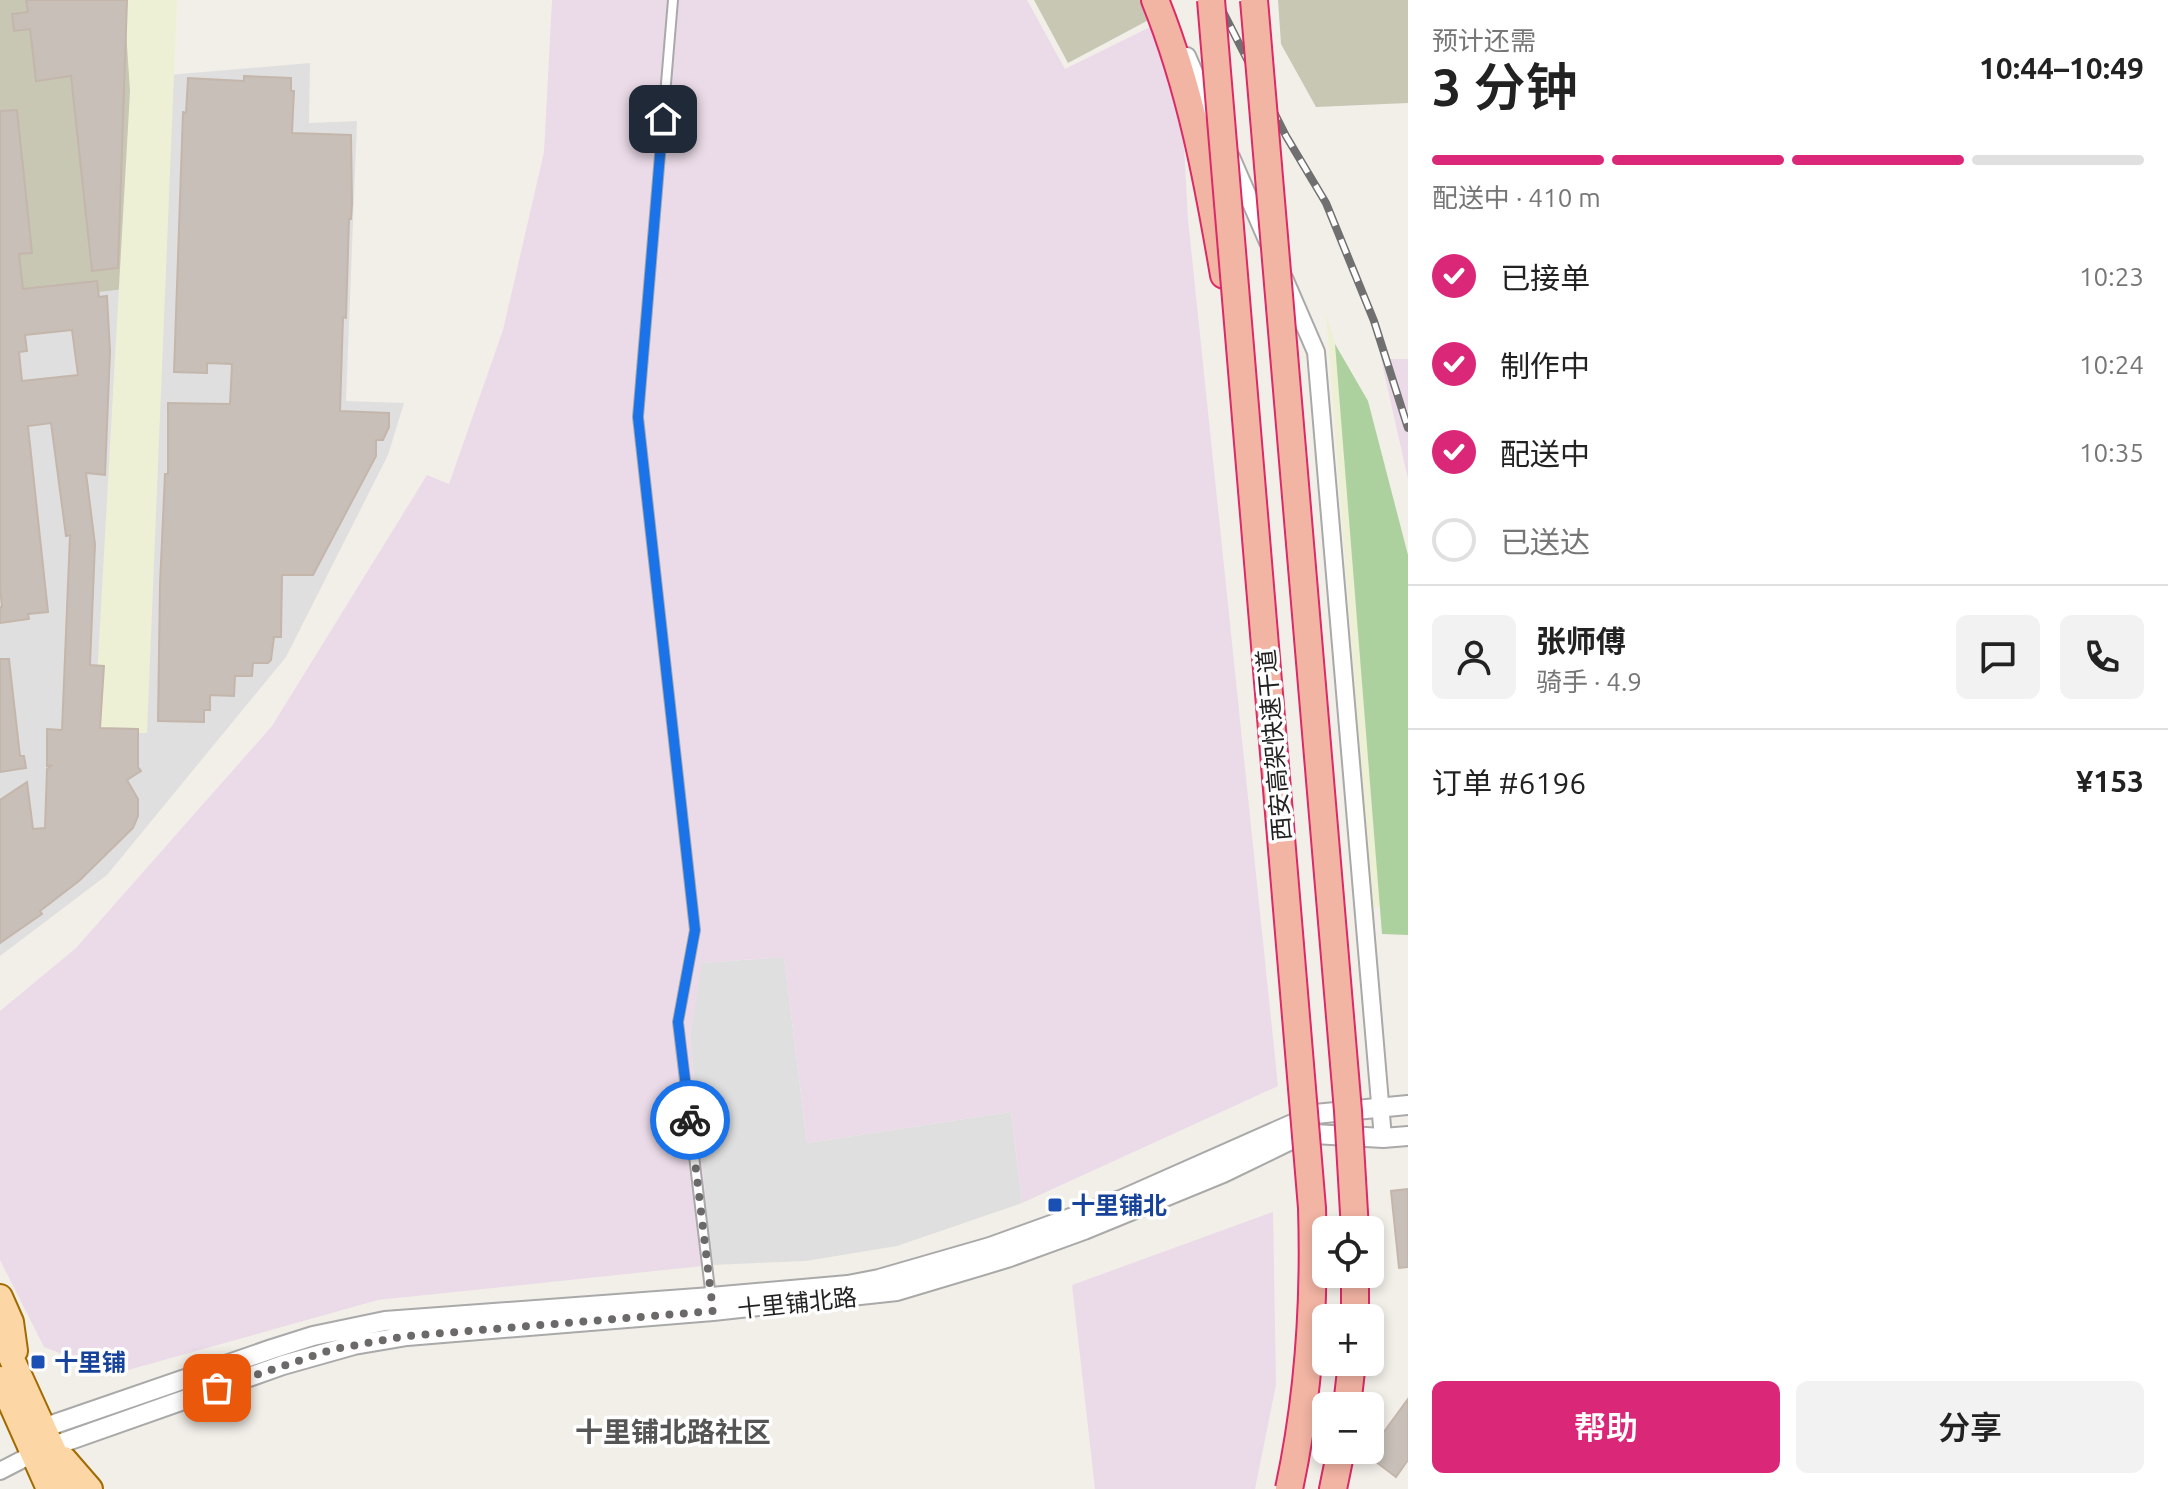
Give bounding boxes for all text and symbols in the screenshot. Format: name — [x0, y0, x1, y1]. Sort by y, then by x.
text: 预计还需 — [1432, 26, 1536, 55]
text: 10:44–10:49 — [1979, 51, 2144, 85]
text: 3 分钟 — [1432, 58, 1578, 116]
pin — [629, 85, 697, 153]
icon: home — [641, 97, 685, 141]
text: 配送中 · 410 m — [1432, 183, 1601, 212]
icon: check — [1432, 254, 1476, 298]
text: 已接单 — [1500, 261, 1590, 295]
text: 10:23 — [2079, 262, 2144, 291]
icon: check — [1432, 342, 1476, 386]
text: 制作中 — [1500, 349, 1590, 383]
text: 10:24 — [2079, 350, 2144, 379]
icon: check — [1432, 430, 1476, 474]
text: 配送中 — [1500, 437, 1590, 471]
text: 10:35 — [2079, 438, 2144, 467]
text: 已送达 — [1500, 525, 1590, 559]
button: person — [1432, 615, 1516, 699]
button: chat — [1956, 615, 2040, 699]
button: phone — [2060, 615, 2144, 699]
text: 张师傅 — [1536, 624, 1626, 658]
street label: 西安高架快速干道 — [1252, 648, 1296, 842]
text: 骑手 · 4.9 — [1536, 667, 1642, 696]
text: ¥153 — [2076, 764, 2144, 798]
text: 订单 #6196 — [1432, 766, 1586, 800]
courier — [650, 1080, 730, 1160]
icon: bike — [668, 1098, 712, 1142]
place label: 十里铺北 — [1071, 1192, 1167, 1219]
marker: 十里铺北 — [1046, 1196, 1064, 1214]
map controls — [1312, 1216, 1384, 1464]
button: locate — [1312, 1216, 1384, 1288]
street label: 十里铺北路 — [736, 1283, 858, 1323]
button: + — [1312, 1304, 1384, 1376]
place label: 十里铺 — [54, 1349, 126, 1376]
marker: 十里铺 — [29, 1353, 47, 1371]
pin — [183, 1354, 251, 1422]
icon: bag — [195, 1366, 239, 1410]
button: 帮助 — [1432, 1381, 1780, 1473]
button: 分享 — [1796, 1381, 2144, 1473]
button: − — [1312, 1392, 1384, 1464]
district label: 十里铺北路社区 — [575, 1416, 771, 1447]

